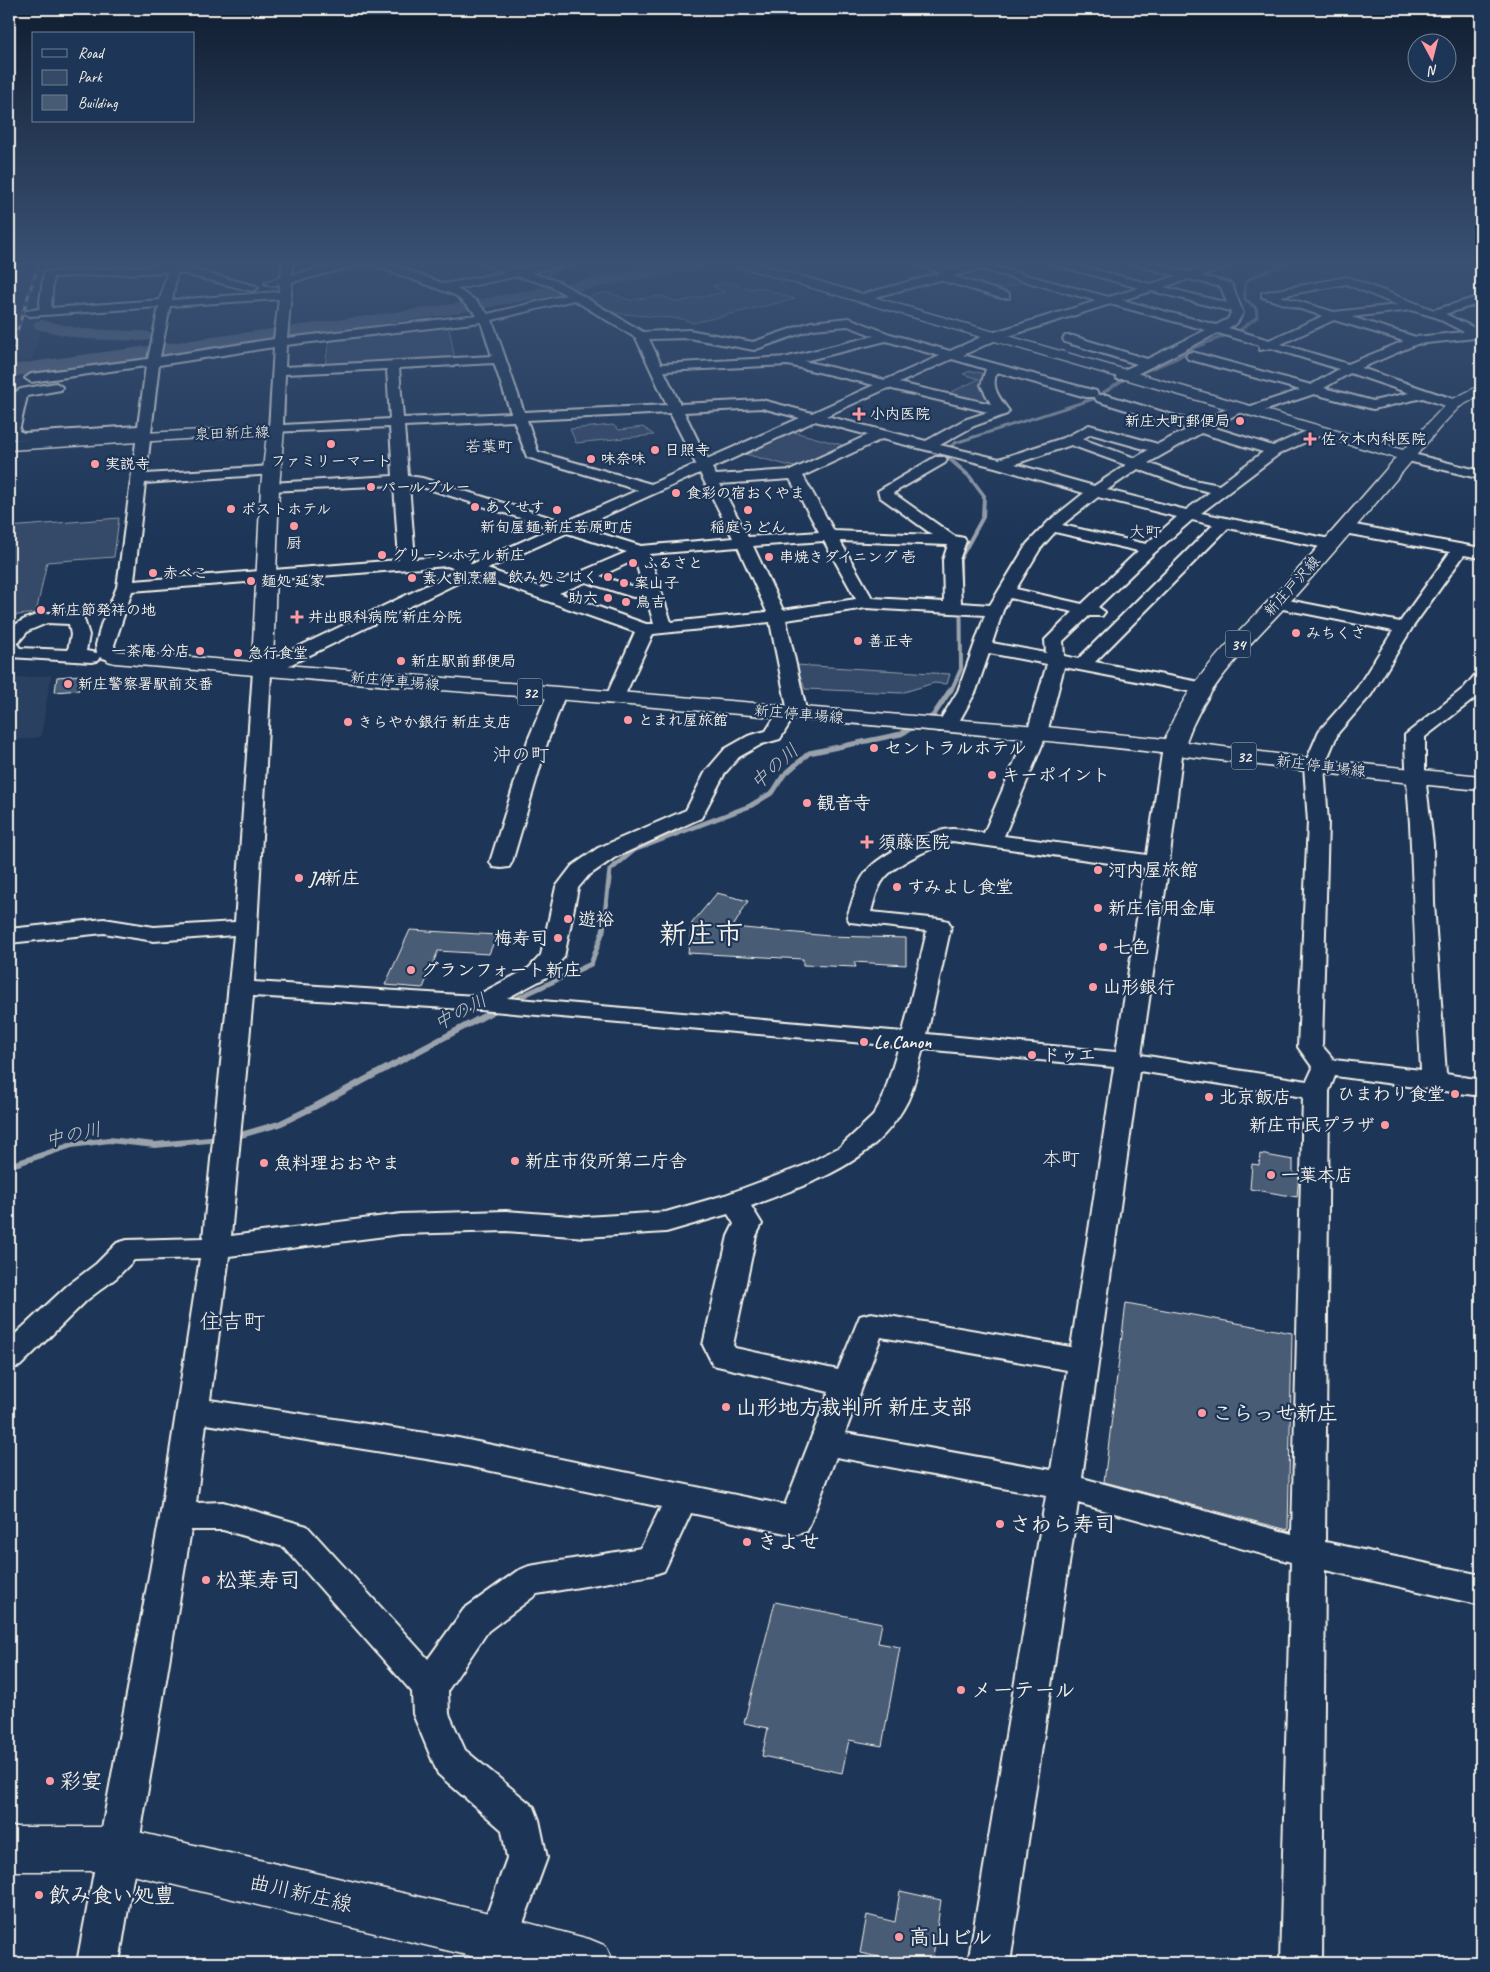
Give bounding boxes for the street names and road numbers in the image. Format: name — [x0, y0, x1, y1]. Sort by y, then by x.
street label: 泉田新庄線 — [194, 423, 270, 444]
street label: 新庄戸沢線 — [1260, 552, 1325, 621]
road number: 34 — [1226, 630, 1250, 658]
street label: 新庄停車場線 — [349, 668, 441, 695]
road number: 32 — [518, 679, 542, 706]
street label: 新庄停車場線 — [753, 701, 845, 728]
road number: 32 — [1232, 742, 1256, 769]
street label: 新庄停車場線 — [1275, 752, 1367, 781]
street label: 曲川新庄線 — [247, 1869, 355, 1917]

